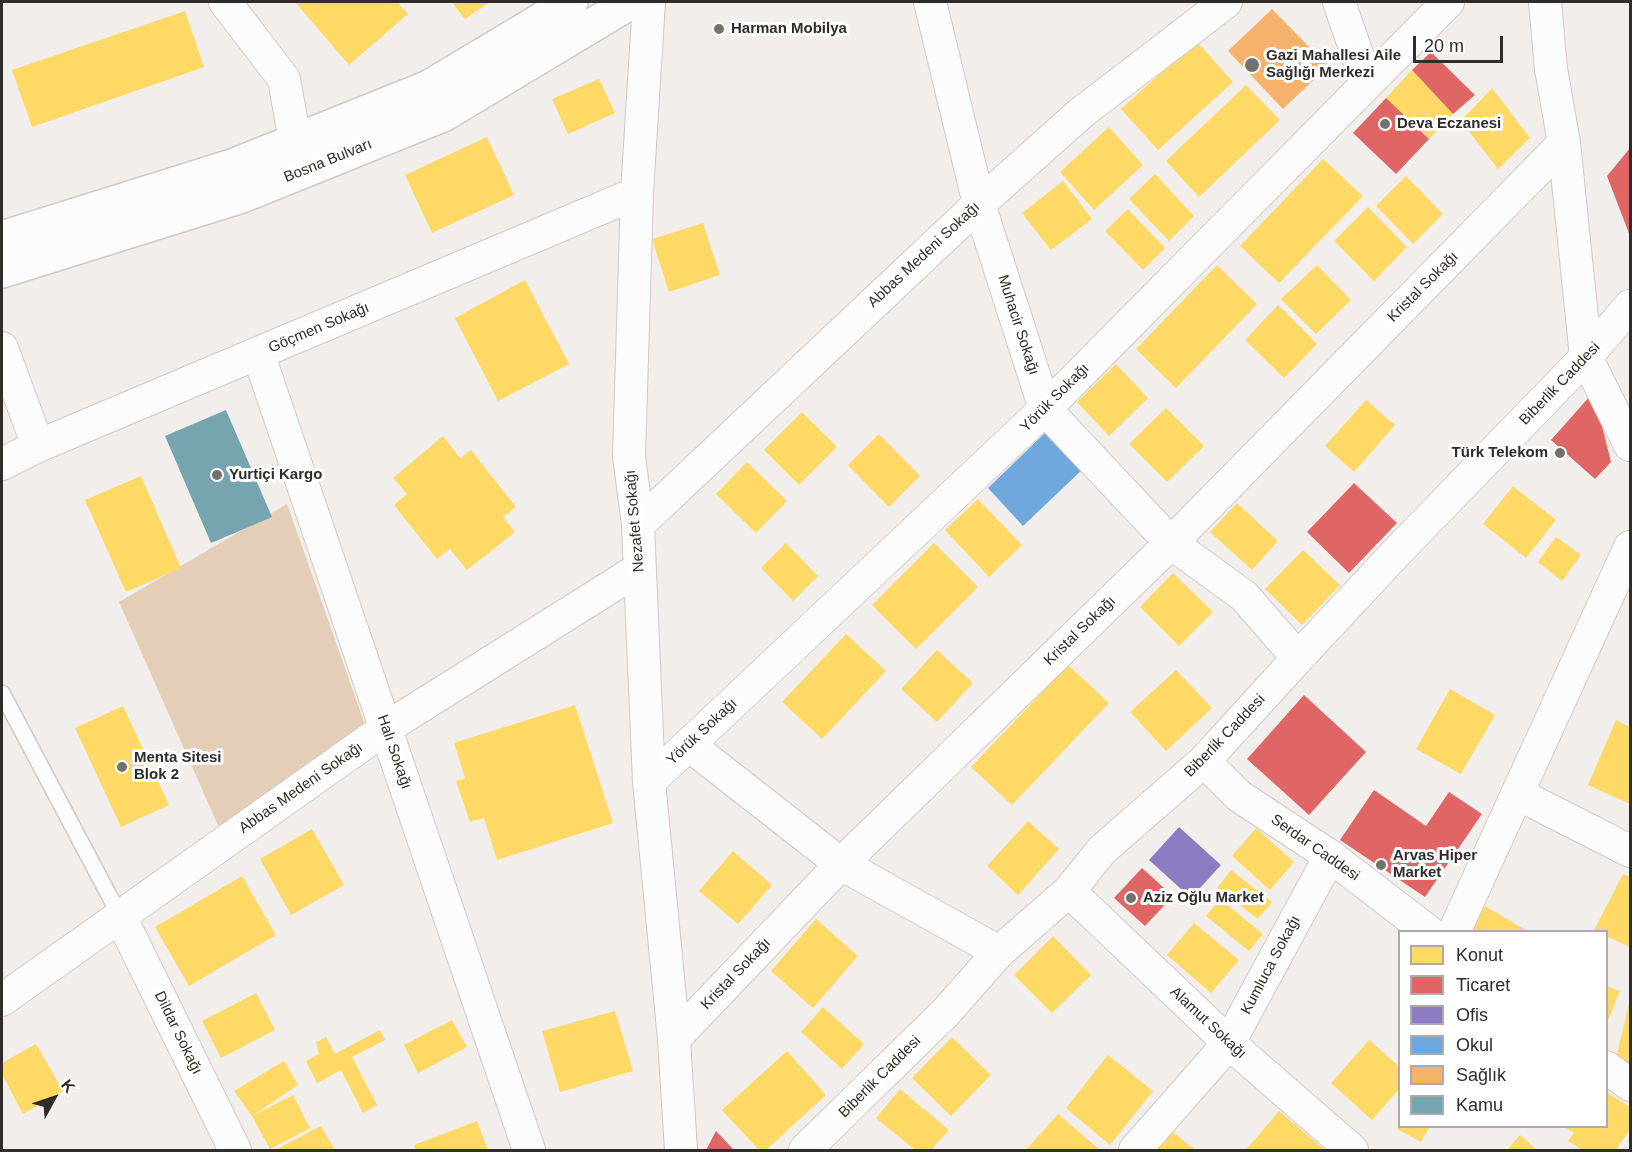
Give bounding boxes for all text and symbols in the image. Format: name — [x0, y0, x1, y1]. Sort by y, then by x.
place label: Harman Mobilya — [731, 20, 847, 38]
marker: Harman Mobilya — [712, 22, 726, 36]
scale bar — [1416, 24, 1506, 62]
text: 20 m — [1424, 36, 1464, 56]
place label: Gazi Mahallesi Aile Sağlığı Merkezi — [1266, 47, 1401, 82]
marker: Gazi Mahallesi Aile Sağlığı Merkezi — [1243, 56, 1261, 74]
place label: Deva Eczanesi — [1397, 115, 1501, 133]
marker: Deva Eczanesi — [1378, 117, 1392, 131]
street label: Bosna Bulvarı — [281, 135, 375, 187]
street label: Abbas Medeni Sokağı — [864, 198, 984, 312]
street label: Kristal Sokağı — [1384, 248, 1462, 326]
street label: Muhacir Sokağı — [993, 273, 1043, 377]
street label: Göçmen Sokağı — [266, 299, 372, 357]
street label: Biberlik Caddesi — [1516, 339, 1604, 429]
street label: Yörük Sokağı — [1017, 360, 1093, 436]
place label: Türk Telekom — [1452, 444, 1548, 462]
marker: Türk Telekom — [1553, 446, 1567, 460]
place label: Yurtiçi Kargo — [229, 466, 322, 484]
marker: Yurtiçi Kargo — [210, 468, 224, 482]
street label: Nezafet Sokağı — [622, 469, 648, 573]
street label: Kristal Sokağı — [1040, 592, 1120, 670]
street label: Biberlik Caddesi — [1181, 691, 1269, 781]
street label: Yörük Sokağı — [663, 695, 741, 769]
street label: Halı Sokağı — [373, 712, 415, 792]
street label: Abbas Medeni Sokağı — [236, 739, 366, 837]
place label: Menta Sitesi Blok 2 — [134, 749, 222, 784]
marker: Menta Sitesi Blok 2 — [115, 760, 129, 774]
street label: Serdar Caddesi — [1267, 811, 1363, 885]
place label: Arvas Hiper Market — [1393, 847, 1477, 882]
marker: Arvas Hiper Market — [1374, 858, 1388, 872]
place label: Aziz Oğlu Market — [1143, 889, 1264, 907]
marker: Aziz Oğlu Market — [1124, 891, 1138, 905]
street label: Kumluca Sokağı — [1237, 913, 1305, 1017]
legend — [1398, 930, 1608, 1128]
street label: Kristal Sokağı — [697, 934, 775, 1014]
text: Konut — [1456, 945, 1503, 965]
text: Ticaret — [1456, 975, 1510, 995]
street label: Alamut Sokağı — [1166, 983, 1250, 1063]
street label: Dildar Sokağı — [150, 989, 206, 1077]
text: Ofis — [1456, 1005, 1488, 1025]
street label: Biberlik Caddesi — [835, 1032, 925, 1122]
text: Okul — [1456, 1035, 1493, 1055]
text: Sağlık — [1456, 1065, 1506, 1085]
north arrow — [24, 1068, 84, 1128]
text: K — [58, 1076, 78, 1096]
text: Kamu — [1456, 1095, 1503, 1115]

